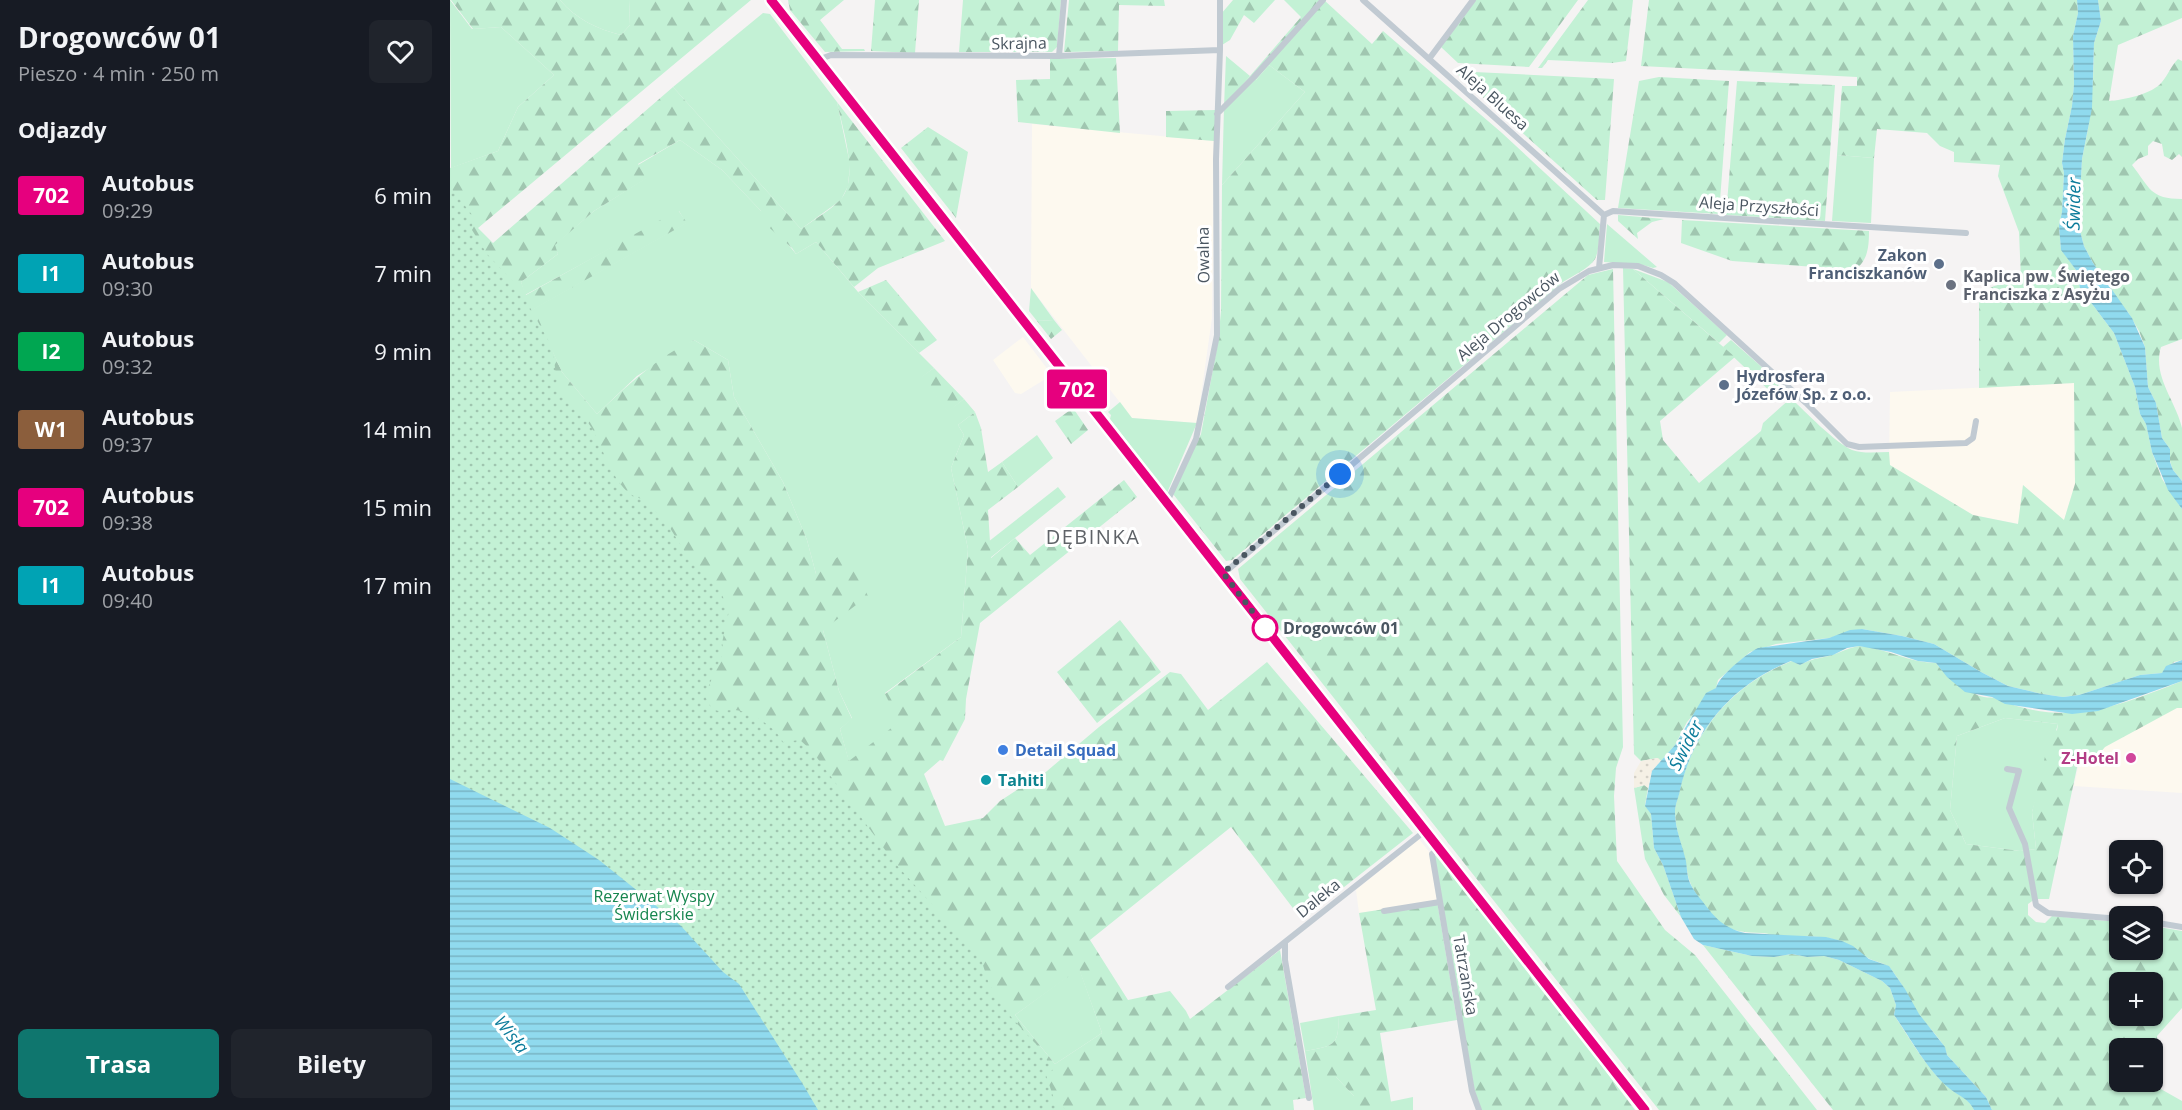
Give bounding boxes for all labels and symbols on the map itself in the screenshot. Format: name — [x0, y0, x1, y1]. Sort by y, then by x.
street label: Skrajna — [991, 32, 1047, 54]
street label: Aleja Bluesa — [1452, 59, 1534, 135]
water label: Świder — [2061, 176, 2085, 231]
street label: Aleja Przyszłości — [1698, 191, 1820, 221]
street label: Owalna — [1192, 227, 1214, 283]
place label: Zakon Franciszkanów — [1808, 244, 1927, 284]
marker: Zakon Franciszkanów — [1932, 257, 1946, 271]
place label: Kaplica pw. Świętego Franciszka z Asyżu — [1963, 265, 2130, 305]
street label: Aleja Drogowców — [1452, 266, 1565, 366]
marker: Kaplica pw. Świętego Franciszka z Asyżu — [1944, 278, 1958, 292]
place label: Hydrosfera Józefów Sp. z o.o. — [1734, 365, 1871, 405]
line badge: 702 — [1042, 370, 1112, 408]
marker: Hydrosfera Józefów Sp. z o.o. — [1717, 378, 1731, 392]
your location — [1325, 459, 1355, 489]
district label: DĘBINKA — [1046, 523, 1140, 550]
marker: Drogowców 01 — [1252, 615, 1278, 641]
place label: Drogowców 01 — [1283, 617, 1399, 639]
water label: Świder — [1662, 715, 1708, 774]
place label: Detail Squad — [1015, 739, 1116, 761]
marker: Detail Squad — [996, 743, 1010, 757]
place label: Z-Hotel — [2061, 747, 2119, 769]
marker: Z-Hotel — [2124, 751, 2138, 765]
place label: Tahiti — [998, 769, 1044, 791]
marker: Tahiti — [979, 773, 993, 787]
street label: Daleka — [1291, 873, 1345, 923]
park label: Rezerwat Wyspy Świderskie — [593, 885, 716, 925]
street label: Tatrzańska — [1448, 933, 1484, 1017]
water label: Wisła — [489, 1010, 535, 1058]

